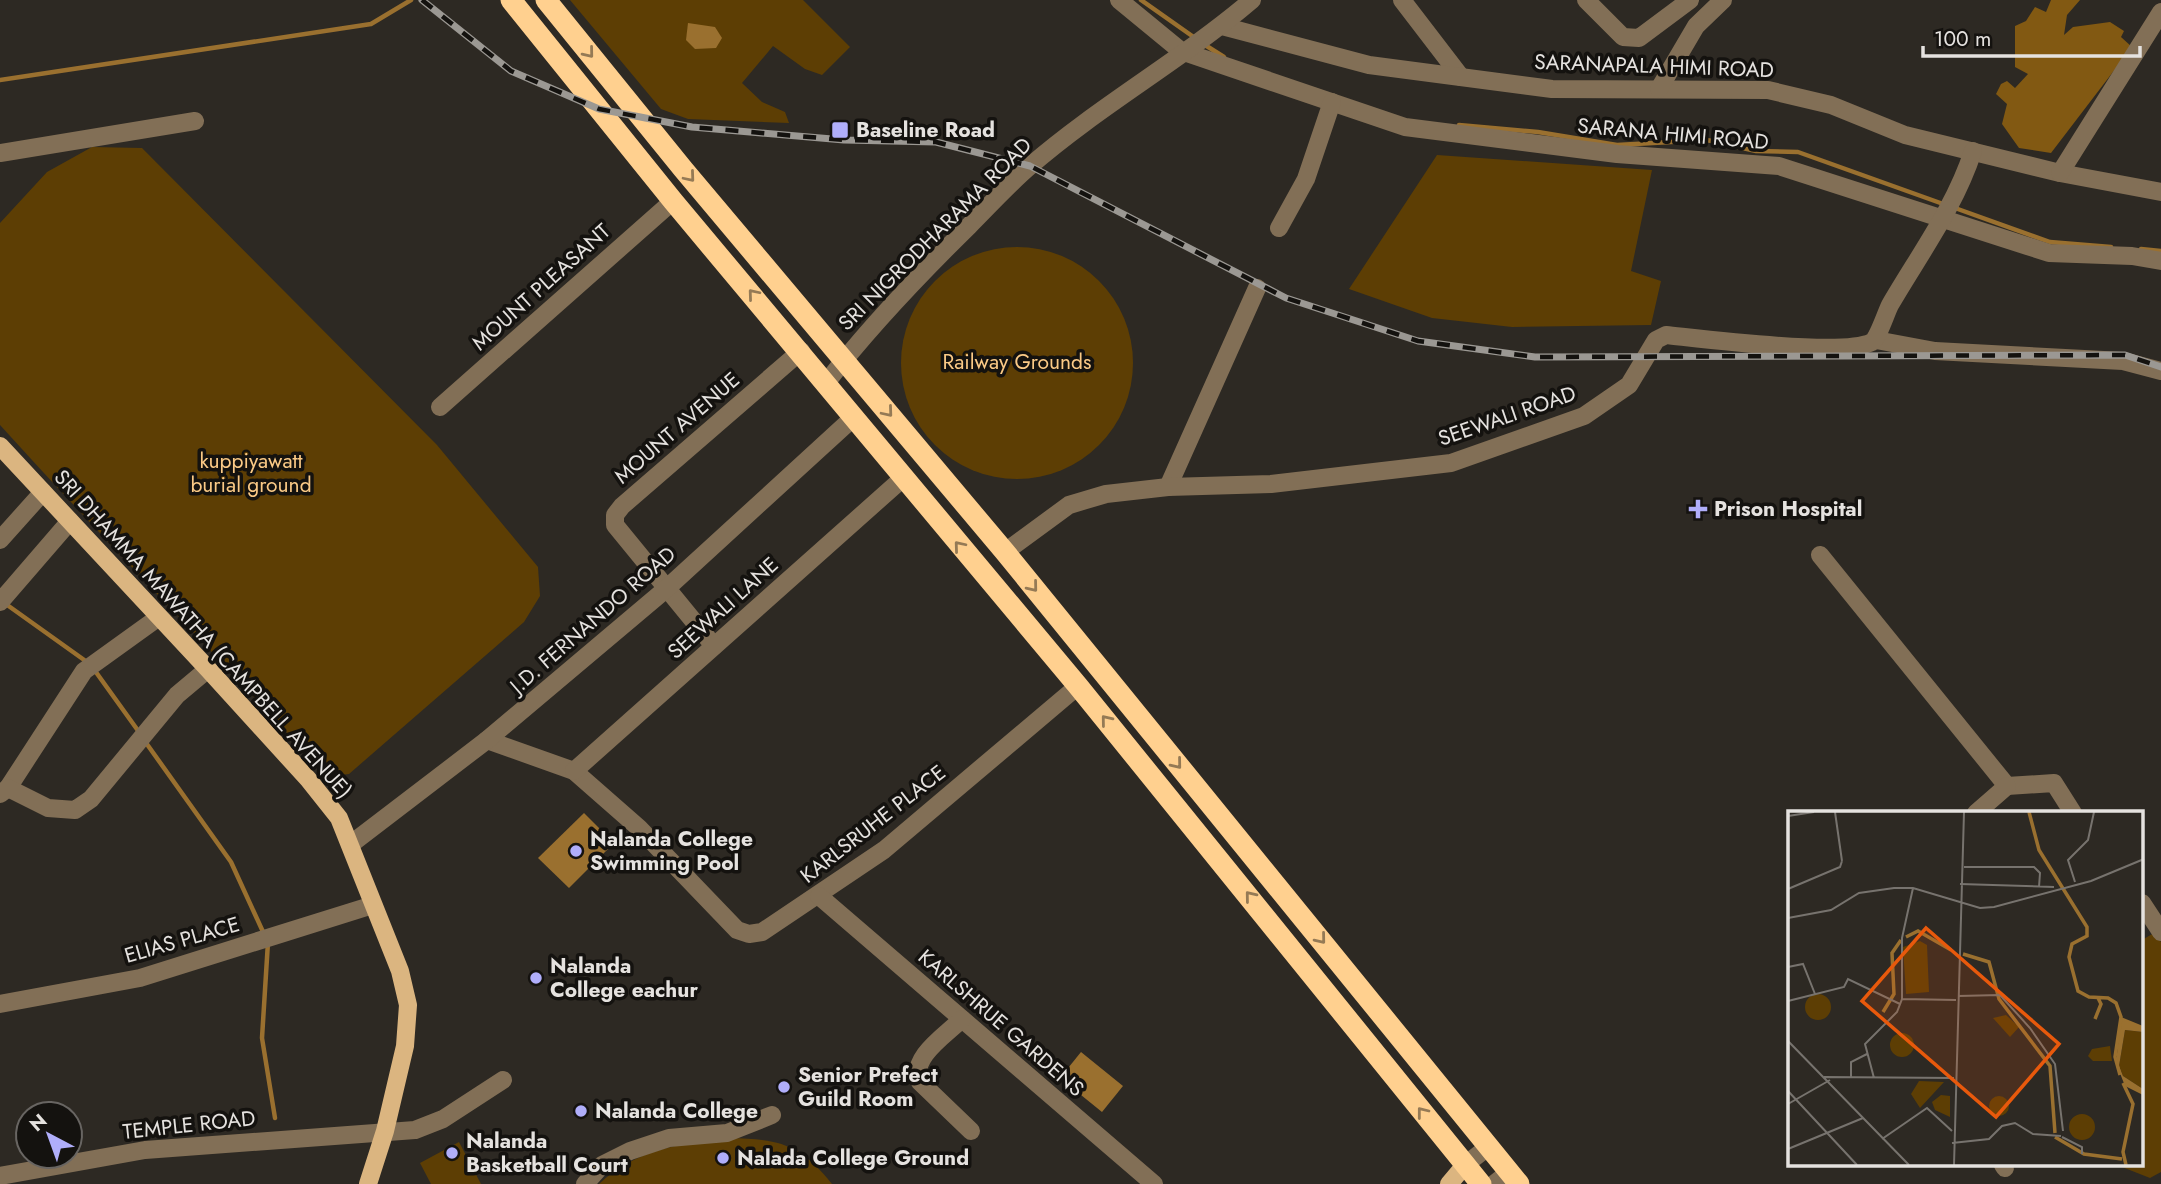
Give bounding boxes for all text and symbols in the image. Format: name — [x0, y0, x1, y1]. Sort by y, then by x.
scale bar — [1923, 14, 2140, 58]
text: 100 m — [1934, 24, 1991, 54]
one-way arrow — [580, 45, 593, 57]
street label: SARANAPALA HIMI ROAD — [1534, 47, 1774, 85]
street label: SARANA HIMI ROAD — [1576, 111, 1770, 157]
place label: Baseline Road — [856, 115, 995, 145]
marker: Baseline Road — [830, 120, 850, 140]
street label: SRI NIGRODHARAMA ROAD — [832, 131, 1038, 337]
one-way arrow — [682, 169, 694, 182]
street label: MOUNT PLEASANT — [465, 217, 617, 357]
one-way arrow — [748, 290, 761, 302]
park label: Railway Grounds — [942, 347, 1092, 377]
street label: MOUNT AVENUE — [608, 365, 746, 491]
street label: SEEWALI ROAD — [1434, 378, 1580, 454]
one-way arrow — [880, 404, 892, 417]
park label: kuppiyawatt burial ground — [190, 446, 312, 500]
street label: SRI DHAMMA MAWATHA (CAMPBELL AVENUE) — [47, 463, 359, 805]
place label: Prison Hospital — [1714, 494, 1862, 524]
marker: Prison Hospital — [1688, 499, 1708, 519]
street label: J.D. FERNANDO ROAD — [501, 540, 682, 702]
one-way arrow — [955, 541, 967, 554]
street label: SEEWALI LANE — [661, 550, 785, 666]
one-way arrow — [1025, 580, 1038, 592]
one-way arrow — [1102, 715, 1114, 728]
one-way arrow — [1169, 755, 1181, 768]
street label: KARLSRUHE PLACE — [794, 758, 952, 890]
inset map — [1788, 811, 2144, 1166]
place label: Nalanda College Swimming Pool — [590, 824, 753, 878]
marker: Nalanda College Swimming Pool — [568, 843, 584, 859]
one-way arrow — [1245, 892, 1258, 904]
street label: ELIAS PLACE — [121, 909, 243, 971]
one-way arrow — [1313, 931, 1325, 944]
street label: KARLSHRUE GARDENS — [912, 942, 1090, 1104]
place label: Nalanda College eachur — [550, 951, 698, 1005]
marker: Nalanda College eachur — [528, 970, 544, 986]
place label: Senior Prefect Guild Room — [798, 1060, 938, 1114]
marker: Senior Prefect Guild Room — [776, 1079, 792, 1095]
place label: Nalanda College — [595, 1096, 758, 1126]
north arrow — [14, 1100, 84, 1170]
street label: TEMPLE ROAD — [121, 1103, 257, 1147]
marker: Nalanda College — [573, 1103, 589, 1119]
text: N — [24, 1107, 53, 1138]
one-way arrow — [1418, 1107, 1431, 1120]
place label: Nalanda Basketball Court — [466, 1126, 628, 1180]
place label: Nalada College Ground — [737, 1143, 969, 1173]
marker: Nalanda Basketball Court — [444, 1145, 460, 1161]
marker: Nalada College Ground — [715, 1150, 731, 1166]

